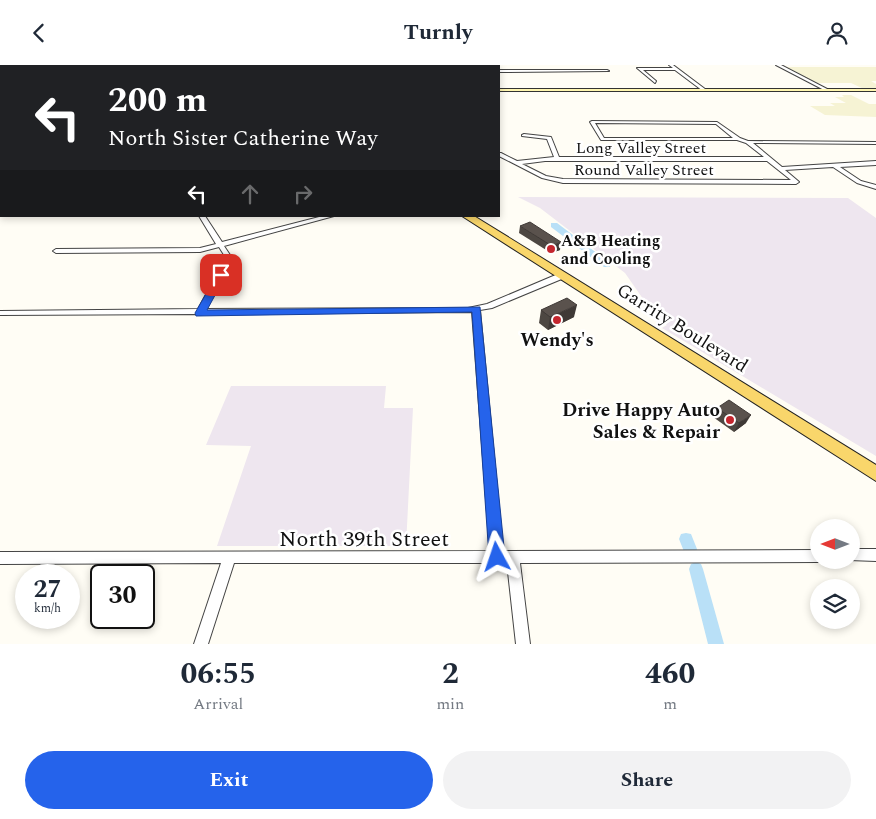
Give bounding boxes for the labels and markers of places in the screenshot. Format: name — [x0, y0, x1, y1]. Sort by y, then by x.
place label: A&B Heating and Cooling — [561, 229, 660, 271]
marker: A&B Heating and Cooling — [545, 243, 557, 255]
pin — [200, 254, 242, 296]
marker: Wendy's — [551, 314, 563, 326]
place label: Wendy's — [520, 326, 594, 355]
place label: Drive Happy Auto Sales & Repair — [562, 396, 721, 447]
marker: Drive Happy Auto Sales & Repair — [724, 414, 736, 426]

